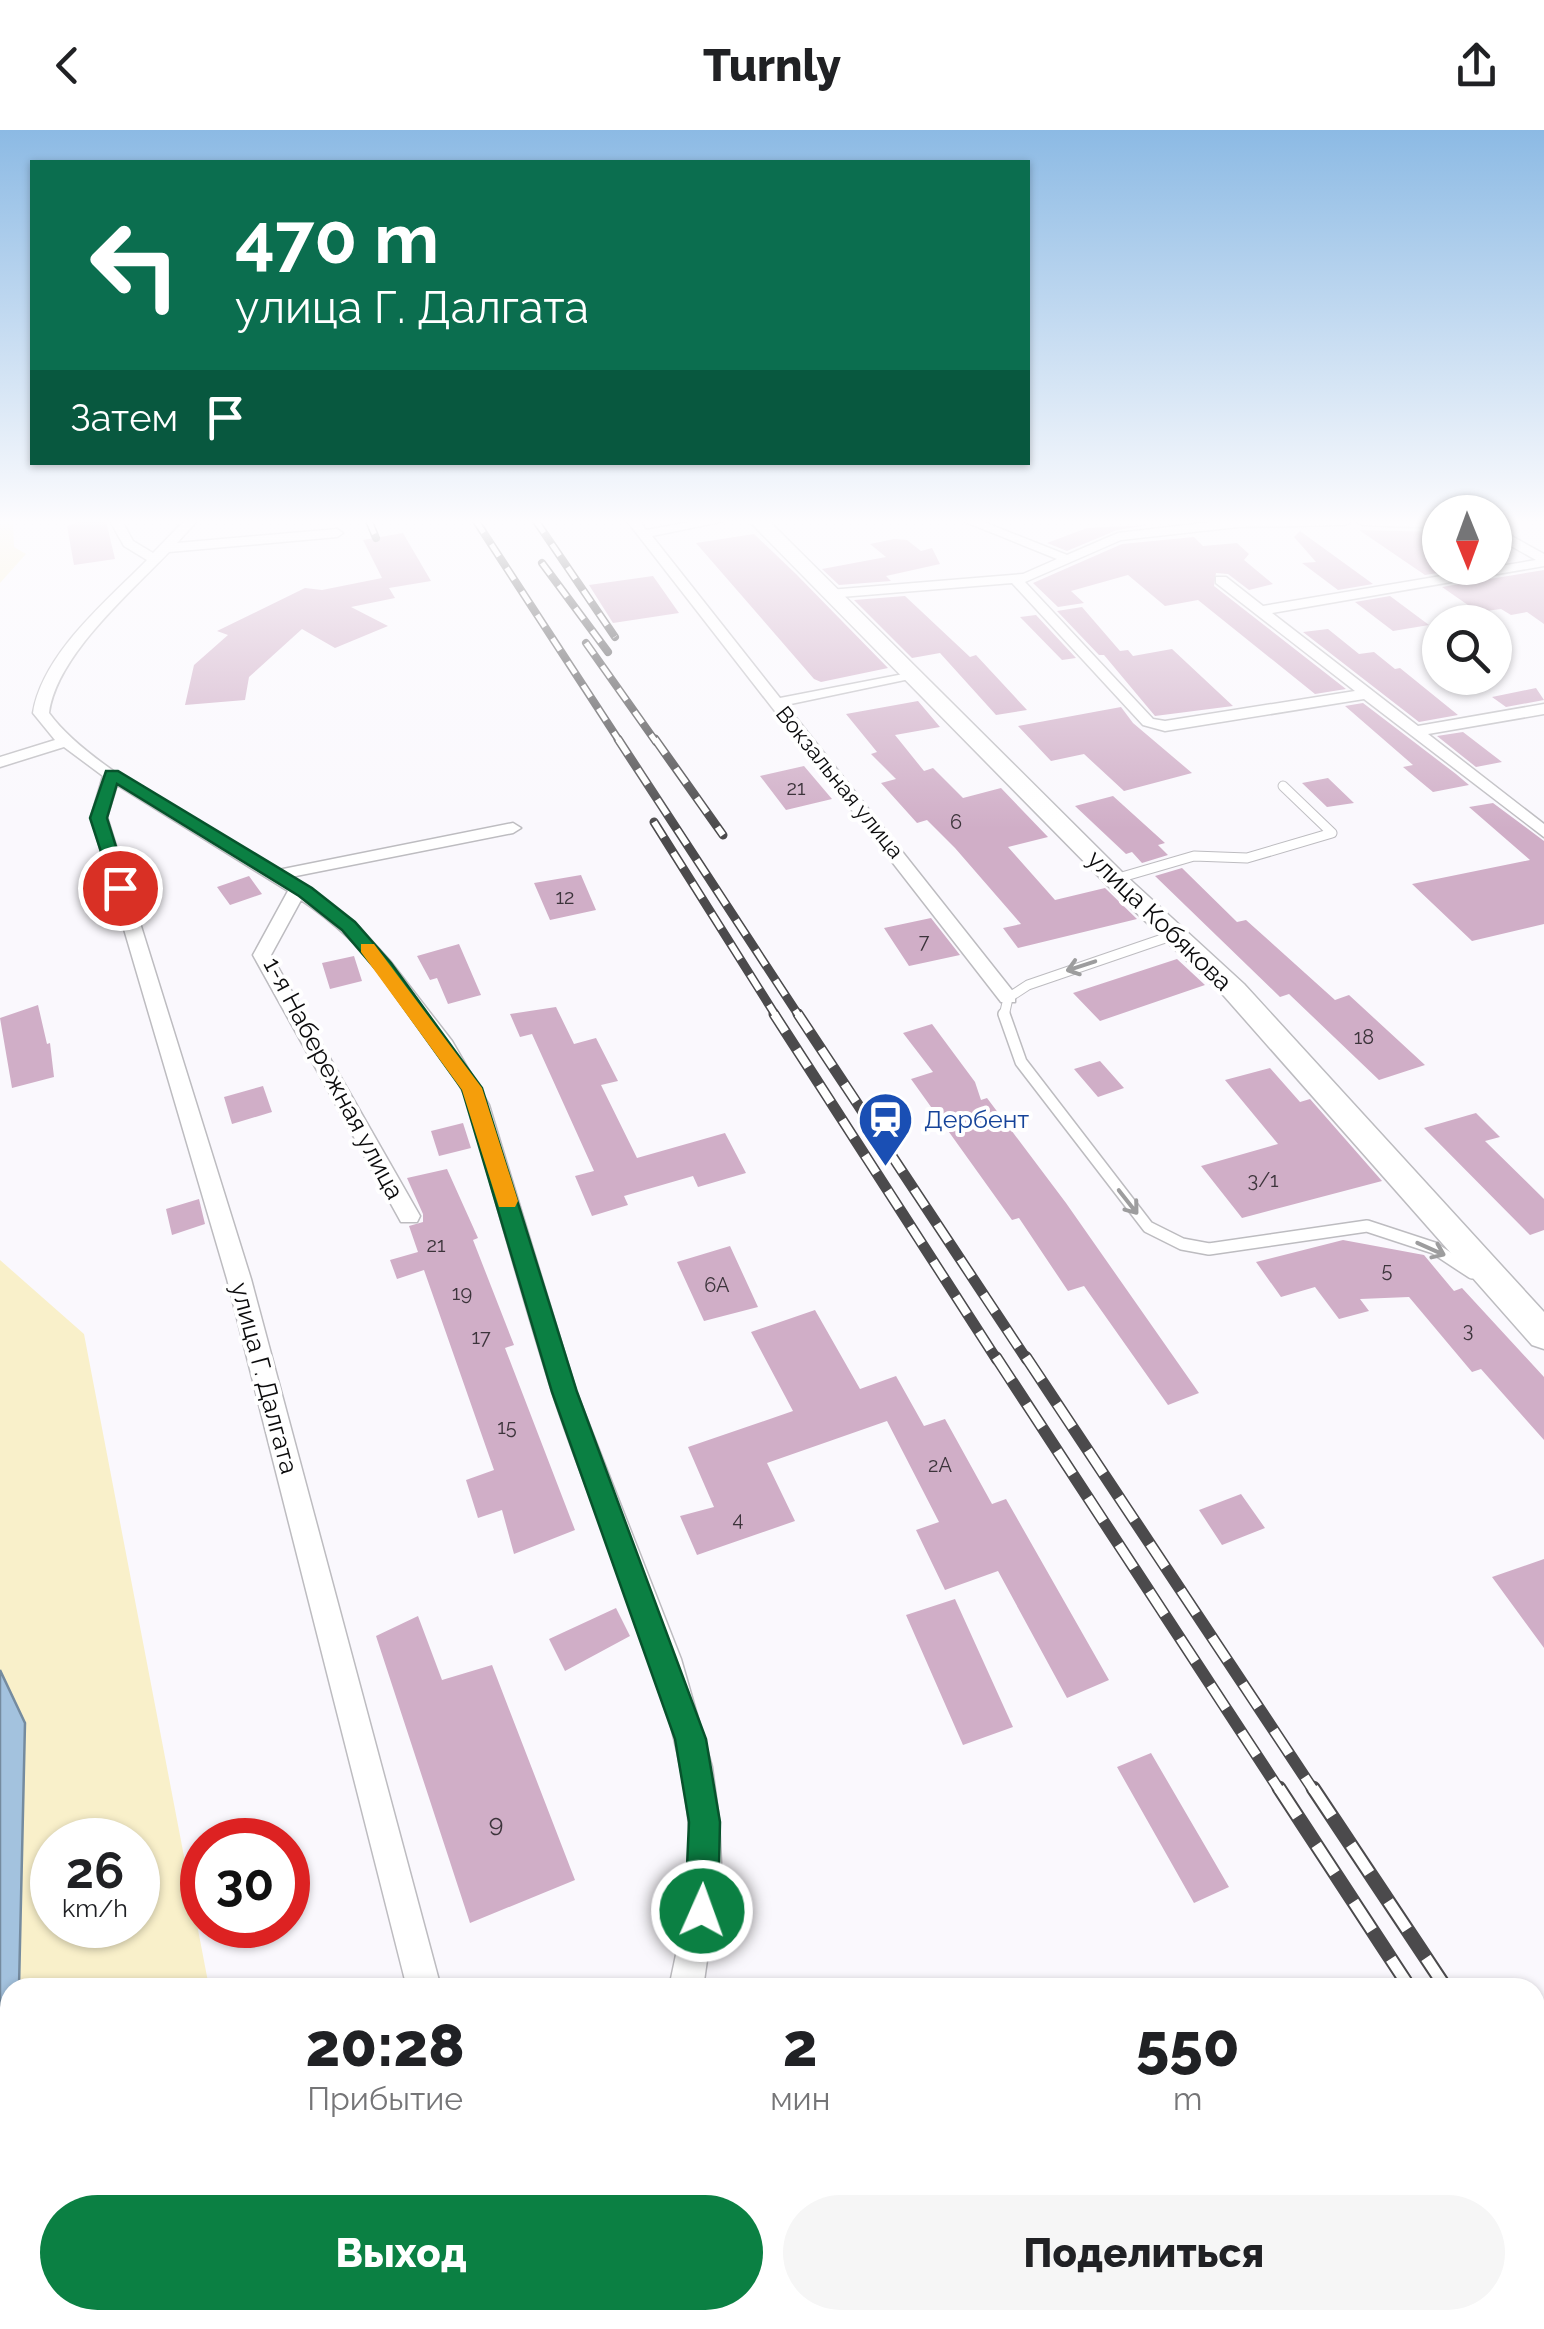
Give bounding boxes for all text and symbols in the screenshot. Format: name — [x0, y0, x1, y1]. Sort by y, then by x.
icon: back — [40, 38, 95, 93]
icon: share — [1449, 38, 1504, 93]
text: Turnly — [703, 39, 841, 92]
text: 470 m — [235, 197, 439, 279]
icon: left — [70, 200, 200, 330]
text: улица Г. Далгата — [235, 281, 589, 334]
icon: arrive — [198, 390, 253, 445]
text: Затем — [70, 395, 178, 440]
north arrow — [1422, 495, 1512, 585]
map controls — [1422, 495, 1512, 695]
button: search — [1422, 605, 1512, 695]
street label: Вокзальная улица — [771, 701, 909, 863]
house number: 21 — [787, 776, 806, 800]
house number: 6 — [950, 810, 962, 834]
street label: улица Кобякова — [1081, 843, 1239, 997]
pin — [78, 846, 163, 931]
icon: arrive — [93, 861, 148, 916]
house number: 12 — [556, 885, 574, 909]
house number: 7 — [919, 929, 930, 953]
street label: 1-я Набережная улица — [257, 952, 411, 1204]
one-way arrow — [1066, 958, 1098, 976]
house number: 18 — [1354, 1025, 1374, 1049]
station icon: Дербент — [855, 1089, 915, 1168]
place label: Дербент — [924, 1104, 1029, 1134]
house number: 3/1 — [1248, 1168, 1279, 1192]
one-way arrow — [1117, 1188, 1139, 1214]
house number: 21 — [427, 1233, 446, 1257]
one-way arrow — [1415, 1241, 1445, 1259]
house number: 5 — [1382, 1258, 1393, 1282]
house number: 6А — [704, 1273, 730, 1297]
street label: улица Г. Далгата — [225, 1279, 305, 1477]
house number: 19 — [452, 1281, 472, 1305]
house number: 3 — [1463, 1318, 1473, 1342]
house number: 17 — [471, 1325, 491, 1349]
house number: 15 — [497, 1415, 517, 1439]
house number: 2А — [928, 1453, 952, 1477]
house number: 4 — [733, 1507, 744, 1531]
house number: 9 — [489, 1808, 503, 1838]
speed limit sign: 30 — [180, 1818, 310, 1948]
text: 26 — [66, 1841, 124, 1900]
position arrow — [650, 1859, 754, 1963]
text: km/h — [62, 1893, 128, 1923]
text: 20:28 — [305, 2010, 465, 2080]
text: 2 — [783, 2010, 818, 2080]
text: 550 — [1136, 2010, 1240, 2080]
text: Прибытие — [307, 2080, 463, 2117]
text: мин — [770, 2080, 830, 2117]
text: m — [1173, 2080, 1202, 2117]
button: Выход — [40, 2195, 763, 2310]
button: Поделиться — [783, 2195, 1505, 2310]

